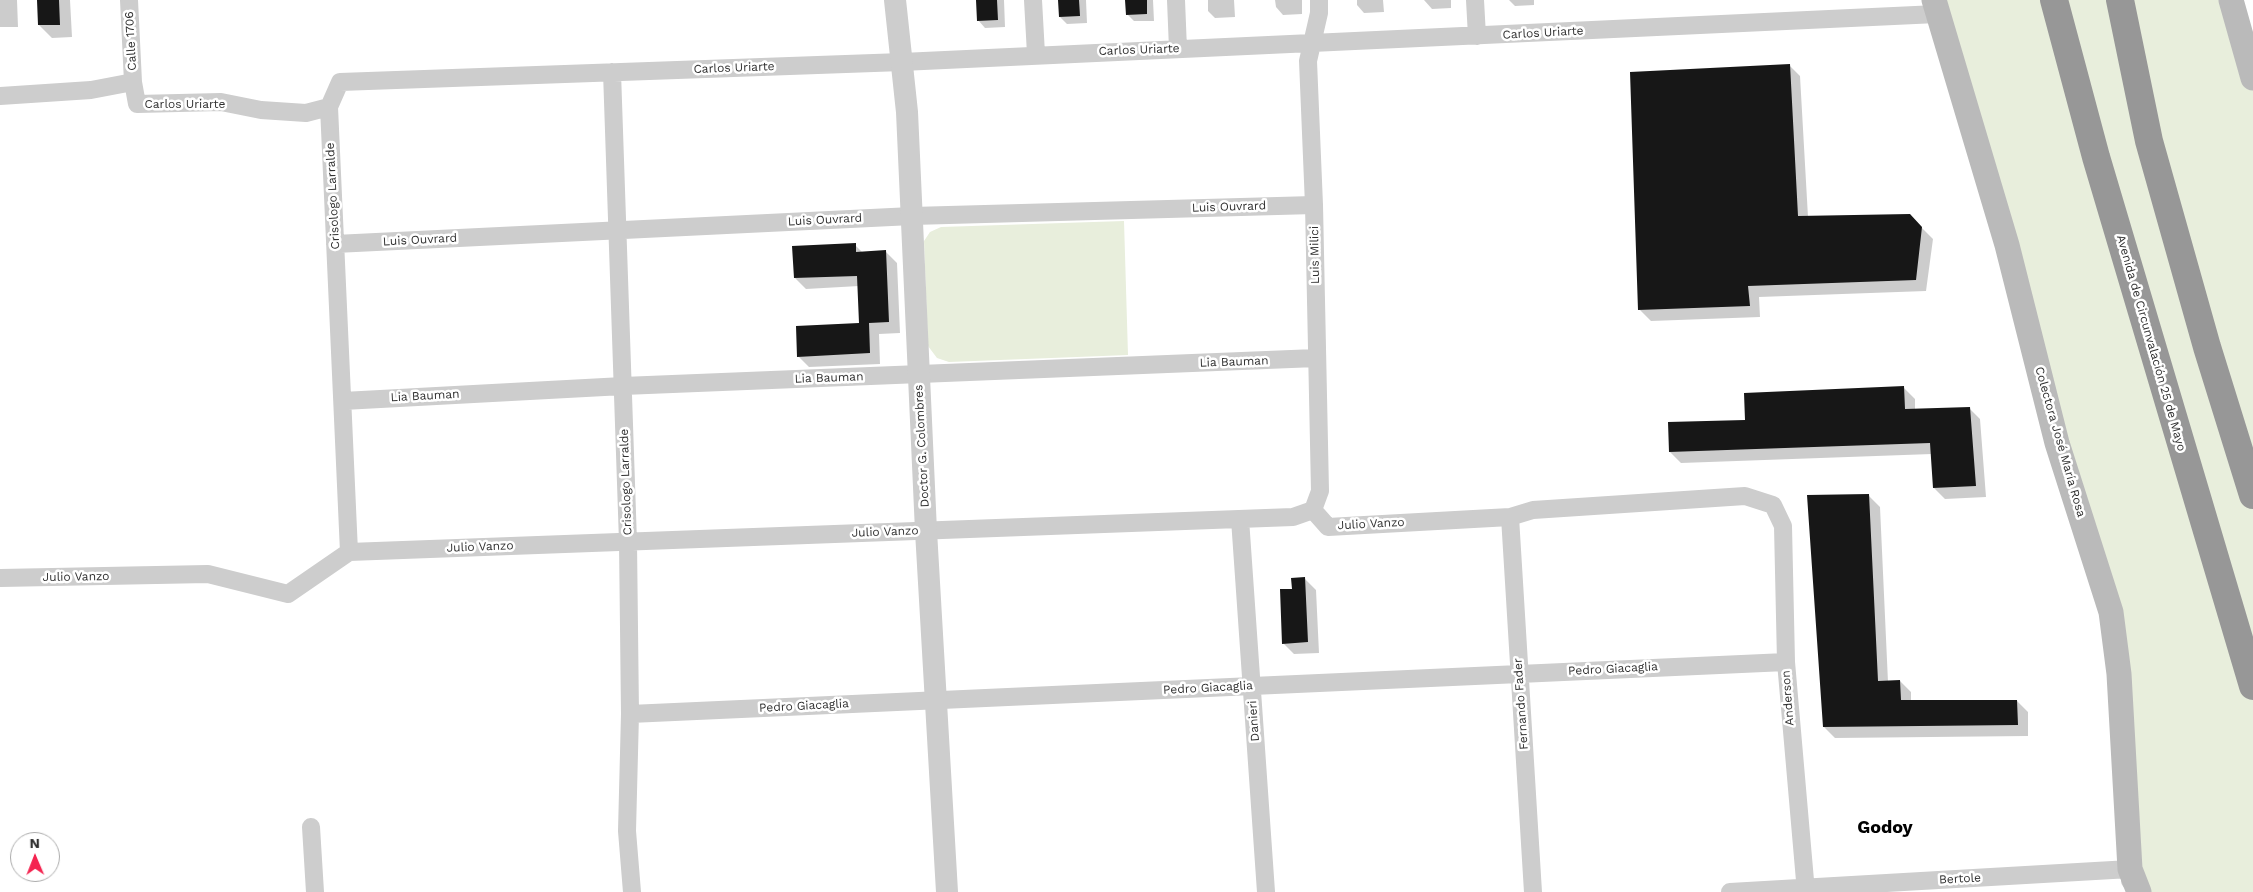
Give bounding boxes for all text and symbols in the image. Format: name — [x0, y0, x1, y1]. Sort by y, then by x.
street label: Calle 1706 — [122, 11, 140, 71]
street label: Carlos Uriarte — [1502, 24, 1584, 42]
street label: Carlos Uriarte — [1098, 41, 1180, 59]
street label: Carlos Uriarte — [693, 59, 775, 77]
street label: Carlos Uriarte — [144, 97, 226, 111]
street label: Crisologo Larralde — [323, 142, 343, 250]
street label: Luis Ouvrard — [1192, 199, 1266, 215]
street label: Luis Ouvrard — [787, 211, 863, 229]
street label: Luis Milici — [1307, 226, 1323, 284]
street label: Luis Ouvrard — [382, 231, 458, 249]
street label: Avenida de Circunvalación 25 de Mayo — [2113, 233, 2189, 453]
street label: Lia Bauman — [1199, 354, 1269, 370]
street label: Colectora José María Rosa — [2032, 365, 2088, 519]
street label: Lia Bauman — [794, 370, 864, 386]
street label: Doctor G. Colombres — [912, 384, 932, 508]
street label: Lia Bauman — [390, 387, 460, 405]
street label: Crisologo Larralde — [617, 428, 635, 536]
street label: Julio Vanzo — [1337, 515, 1405, 533]
street label: Julio Vanzo — [851, 524, 919, 540]
street label: Julio Vanzo — [446, 539, 514, 555]
street label: Julio Vanzo — [42, 569, 110, 585]
street label: Fernando Fader — [1511, 658, 1531, 750]
street label: Pedro Giacaglia — [1568, 659, 1658, 679]
street label: Anderson — [1779, 670, 1797, 726]
street label: Pedro Giacaglia — [1163, 678, 1253, 698]
street label: Pedro Giacaglia — [759, 696, 849, 716]
street label: Danieri — [1245, 700, 1263, 742]
district label: Godoy — [1857, 817, 1913, 839]
north arrow — [10, 832, 60, 882]
text: N — [29, 835, 40, 851]
street label: Bertole — [1939, 871, 1981, 887]

